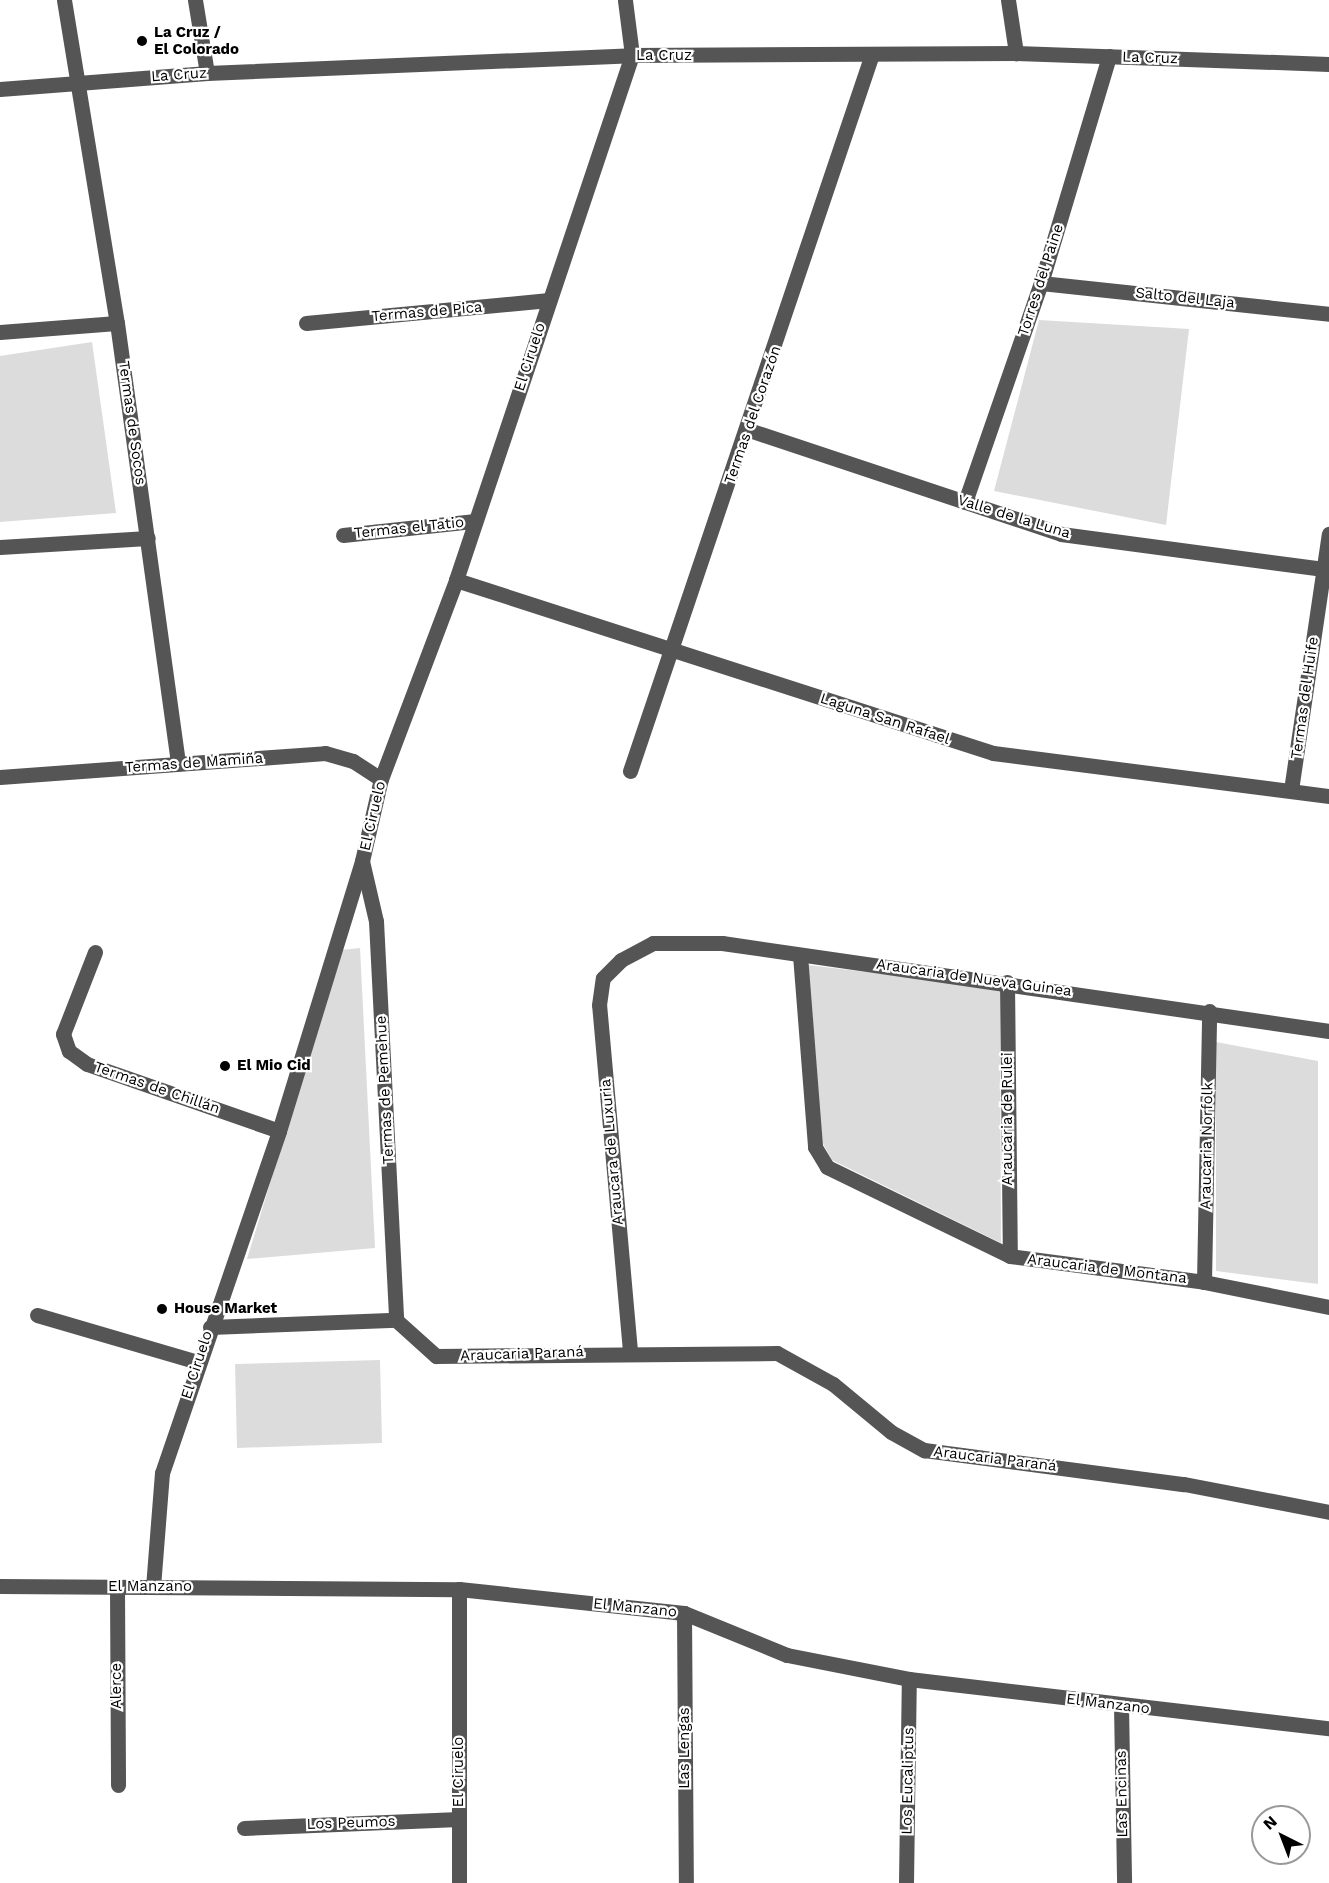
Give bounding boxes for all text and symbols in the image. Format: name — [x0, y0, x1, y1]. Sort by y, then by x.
place label: La Cruz / El Colorado — [154, 23, 239, 58]
marker: La Cruz / El Colorado — [135, 34, 149, 48]
street label: La Cruz — [636, 47, 692, 65]
street label: La Cruz — [1122, 48, 1178, 68]
street label: La Cruz — [150, 64, 208, 86]
street label: Torres del Paine — [1014, 221, 1068, 339]
street label: Salto del Laja — [1134, 284, 1236, 312]
street label: Termas de Pica — [371, 298, 483, 326]
street label: El Ciruelo — [510, 320, 550, 394]
street label: Termas del Corazón — [721, 343, 785, 487]
street label: Termas de Socos — [114, 360, 150, 486]
street label: Valle de la Luna — [955, 491, 1073, 543]
street label: Termas el Tatio — [353, 513, 465, 543]
street label: Termas del Huife — [1287, 635, 1323, 761]
street label: Laguna San Rafael — [818, 690, 952, 748]
street label: Termas de Mamiña — [124, 749, 264, 777]
street label: El Ciruelo — [356, 779, 390, 853]
street label: Araucaria de Nueva Guinea — [875, 955, 1073, 1001]
street label: Termas de Pemehue — [372, 1015, 398, 1165]
street label: Araucaria de Rulei — [999, 1052, 1017, 1186]
place label: El Mio Cid — [237, 1057, 311, 1075]
street label: Termas de Chillán — [92, 1058, 222, 1118]
marker: El Mio Cid — [218, 1059, 232, 1073]
street label: Araucara de Luxuria — [597, 1078, 627, 1226]
street label: Araucaria Norfolk — [1197, 1082, 1217, 1210]
street label: Araucaria de Montana — [1026, 1250, 1188, 1288]
place label: House Market — [174, 1300, 277, 1318]
marker: House Market — [155, 1302, 169, 1316]
street label: El Ciruelo — [177, 1328, 217, 1402]
street label: Araucaria Paraná — [460, 1343, 584, 1365]
street label: Araucaria Paraná — [932, 1443, 1058, 1475]
street label: El Manzano — [108, 1578, 192, 1596]
street label: El Manzano — [592, 1595, 678, 1621]
street label: Alerce — [108, 1663, 126, 1709]
street label: El Manzano — [1065, 1690, 1151, 1718]
street label: Las Lengas — [676, 1707, 694, 1789]
street label: Los Eucaliptus — [898, 1727, 918, 1835]
street label: El Ciruelo — [450, 1736, 468, 1808]
street label: Las Encinas — [1112, 1750, 1132, 1838]
north arrow — [1251, 1805, 1311, 1865]
street label: Los Peumos — [306, 1812, 396, 1834]
text: N — [1259, 1812, 1281, 1834]

